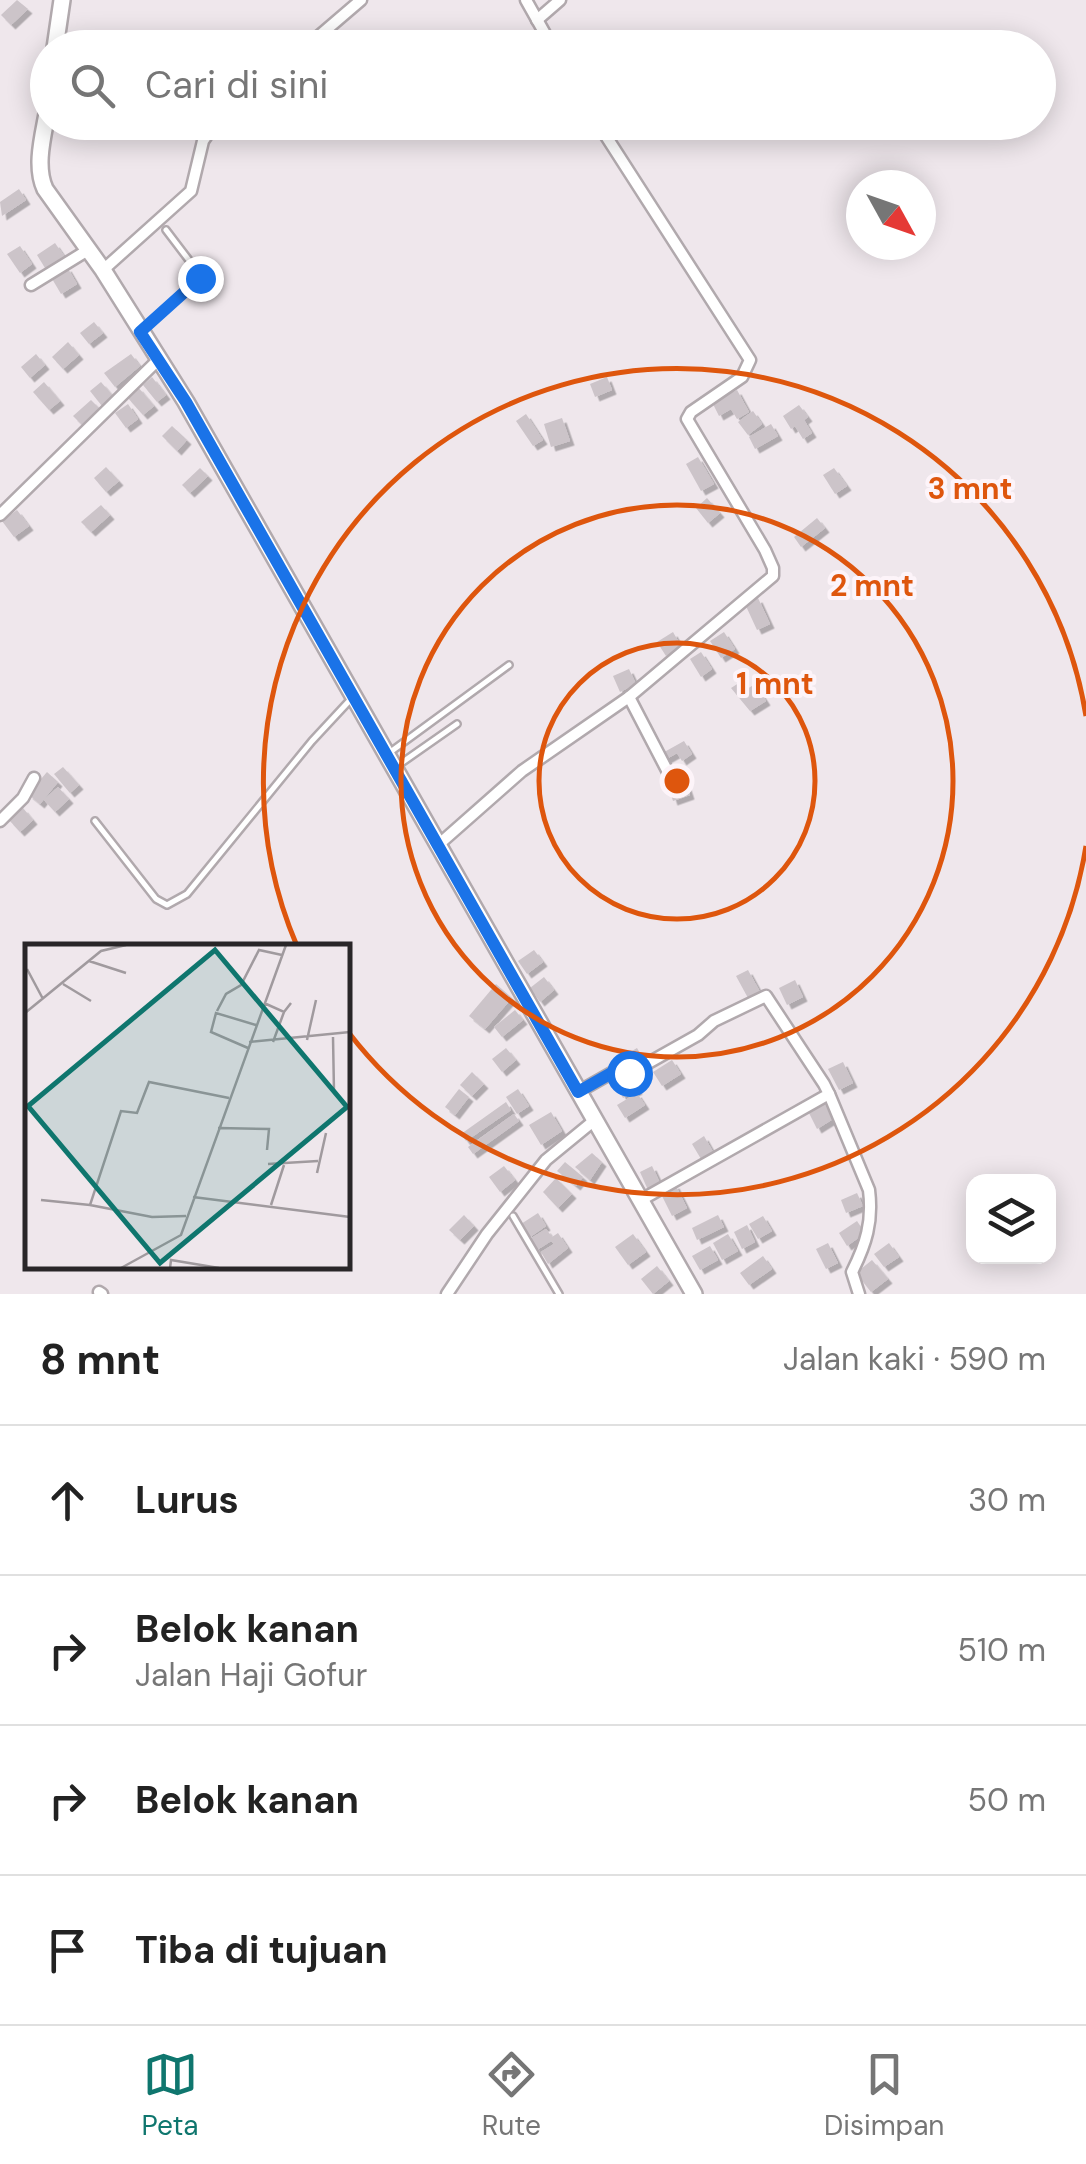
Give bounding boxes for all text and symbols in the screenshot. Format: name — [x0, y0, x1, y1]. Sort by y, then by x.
search box — [30, 30, 1056, 140]
icon: search — [65, 58, 120, 113]
text: Cari di sini — [145, 60, 328, 110]
north arrow — [846, 170, 936, 260]
route end — [178, 256, 224, 302]
text: 3 mnt — [928, 469, 1012, 508]
text: 2 mnt — [830, 566, 914, 605]
text: 1 mnt — [736, 664, 814, 703]
centre of rings — [659, 763, 695, 799]
inset map — [25, 944, 350, 1269]
route start — [607, 1051, 653, 1097]
map controls — [966, 1174, 1056, 1264]
button: layers — [966, 1174, 1056, 1264]
text: 8 mnt — [40, 1332, 160, 1387]
text: Jalan kaki · 590 m — [783, 1338, 1046, 1380]
icon: ahead — [40, 1473, 95, 1528]
text: Lurus — [135, 1475, 239, 1525]
text: 30 m — [968, 1479, 1046, 1521]
text: Belok kanan — [135, 1604, 359, 1654]
icon: right — [40, 1623, 95, 1678]
text: 510 m — [958, 1629, 1046, 1671]
text: Jalan Haji Gofur — [135, 1654, 367, 1696]
icon: right — [40, 1773, 95, 1828]
text: Belok kanan — [135, 1775, 359, 1825]
text: 50 m — [968, 1779, 1046, 1821]
icon: arrive — [40, 1923, 95, 1978]
text: Tiba di tujuan — [135, 1925, 388, 1975]
tab: Peta — [142, 2047, 199, 2144]
tab: Rute — [482, 2047, 541, 2144]
tab: Disimpan — [824, 2047, 944, 2144]

